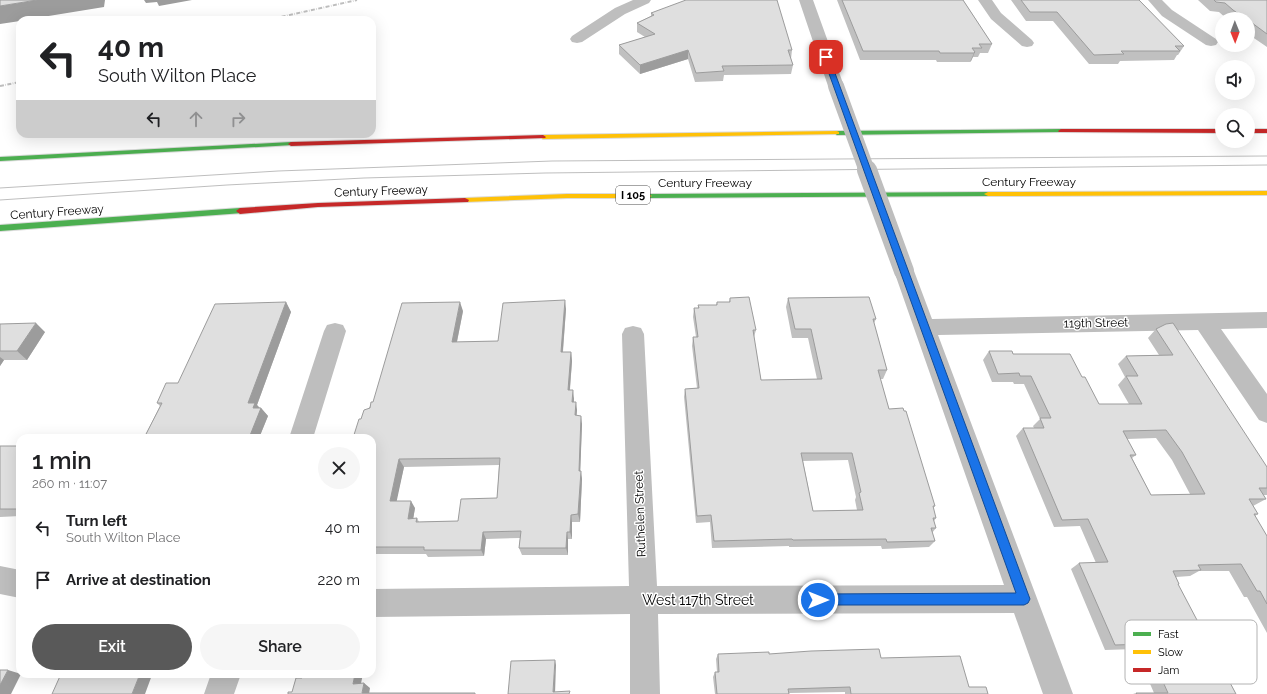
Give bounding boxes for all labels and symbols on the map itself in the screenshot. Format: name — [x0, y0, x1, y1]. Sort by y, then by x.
north arrow — [1215, 12, 1255, 52]
pin — [809, 40, 843, 74]
street label: Century Freeway — [982, 175, 1076, 189]
street label: Century Freeway — [658, 176, 752, 190]
street label: Century Freeway — [334, 182, 429, 200]
road number: I 105 — [616, 186, 650, 204]
street label: Century Freeway — [10, 202, 105, 222]
street label: 119th Street — [1064, 315, 1128, 331]
street label: Ruthelen Street — [631, 470, 649, 558]
position arrow — [797, 579, 839, 621]
street label: West 117th Street — [642, 592, 754, 608]
legend — [1125, 620, 1257, 684]
text: Fast — [1158, 628, 1179, 641]
text: Slow — [1158, 646, 1183, 659]
text: Jam — [1158, 664, 1179, 677]

